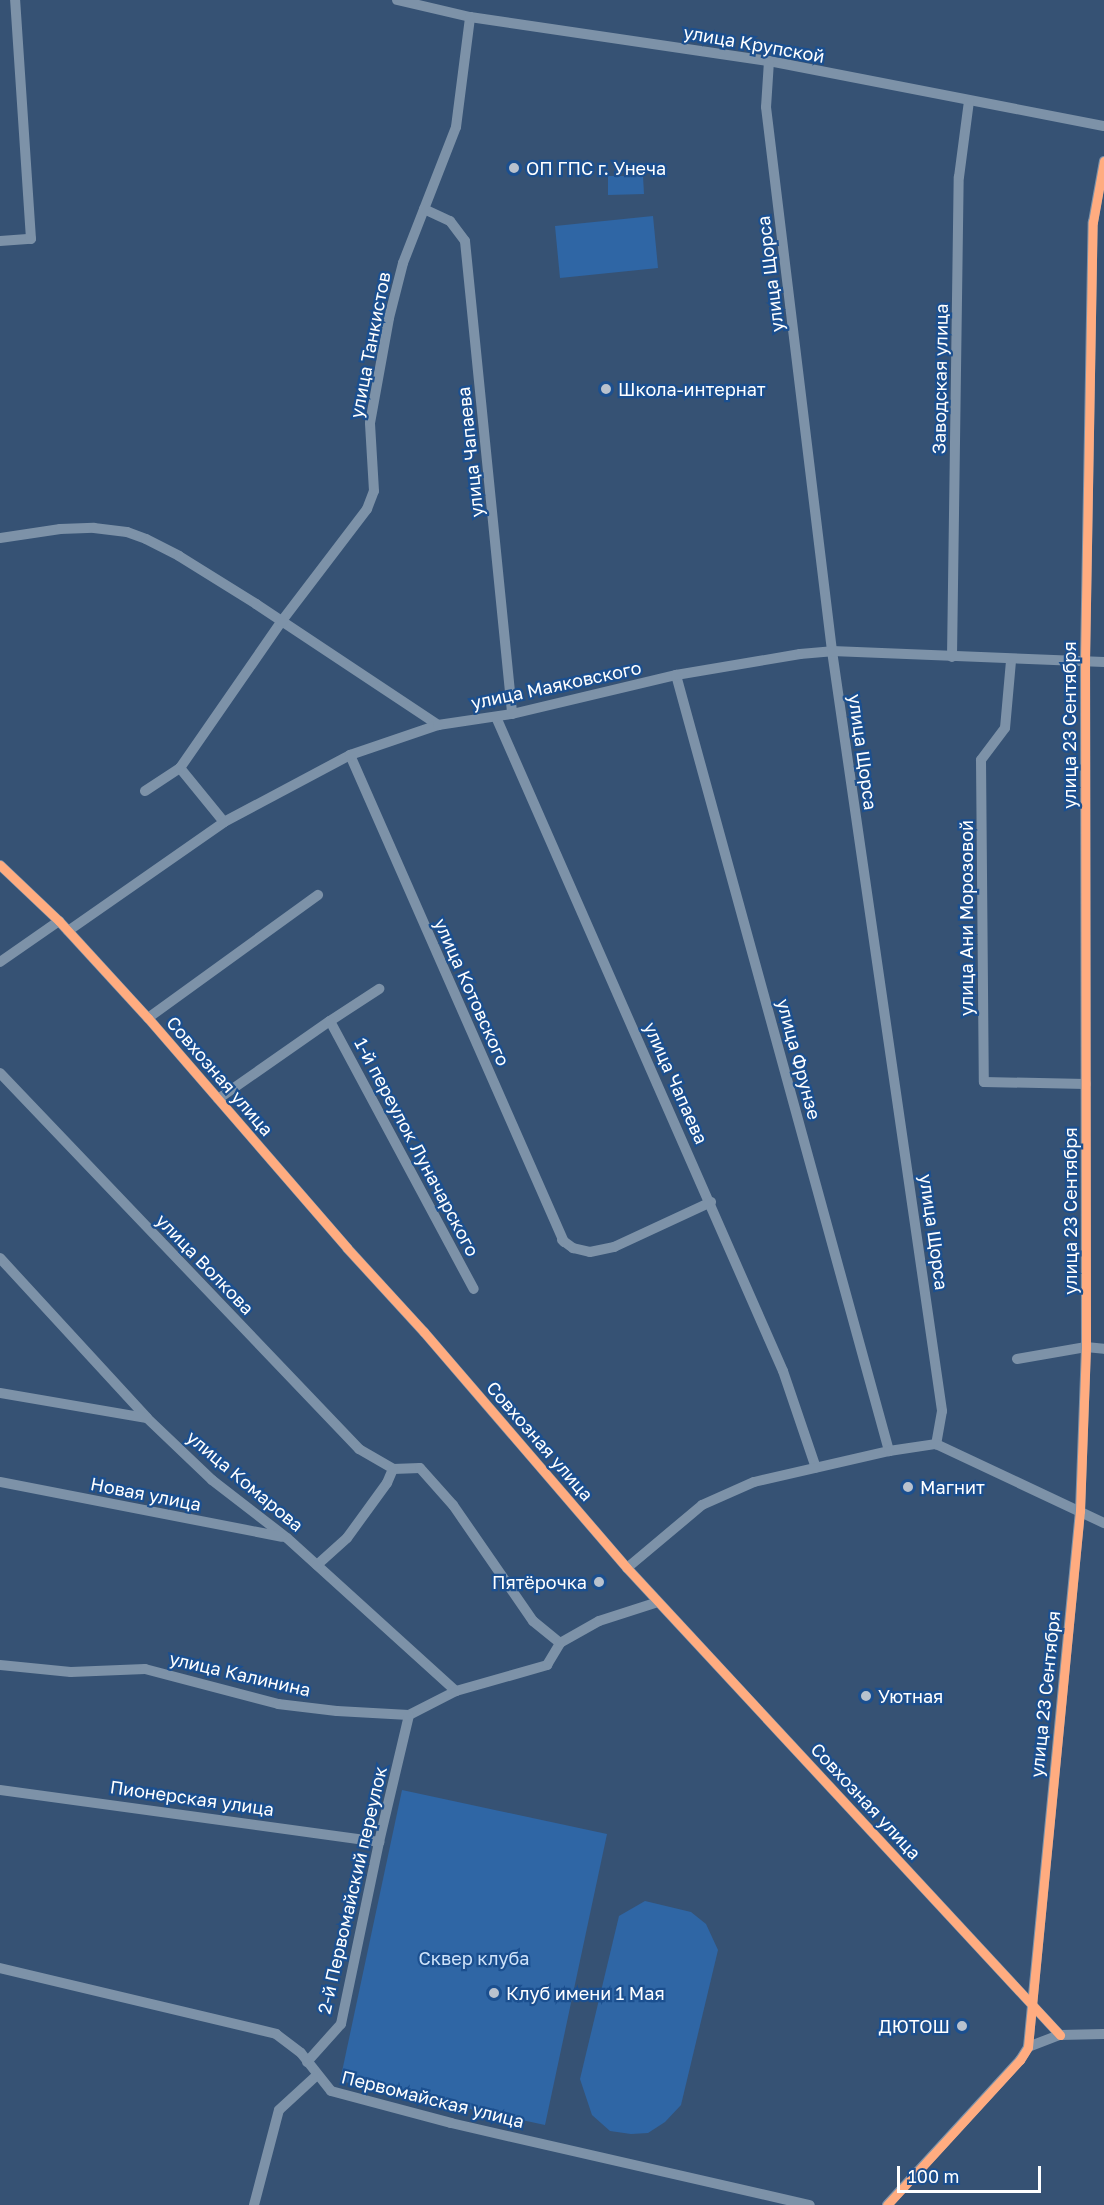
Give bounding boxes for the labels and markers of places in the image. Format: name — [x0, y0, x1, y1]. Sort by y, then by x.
place label: ОП ГПС г. Унеча — [526, 157, 666, 179]
marker: ОП ГПС г. Унеча — [507, 161, 521, 175]
place label: Школа-интернат — [618, 378, 766, 400]
marker: Школа-интернат — [599, 382, 613, 396]
place label: Магнит — [920, 1476, 985, 1498]
marker: Магнит — [901, 1480, 915, 1494]
place label: Пятёрочка — [492, 1571, 587, 1593]
marker: Пятёрочка — [592, 1575, 606, 1589]
place label: Уютная — [878, 1685, 943, 1707]
marker: Уютная — [859, 1689, 873, 1703]
place label: Клуб имени 1 Мая — [506, 1982, 665, 2004]
marker: Клуб имени 1 Мая — [487, 1986, 501, 2000]
place label: ДЮТОШ — [879, 2015, 950, 2037]
marker: ДЮТОШ — [955, 2019, 969, 2033]

